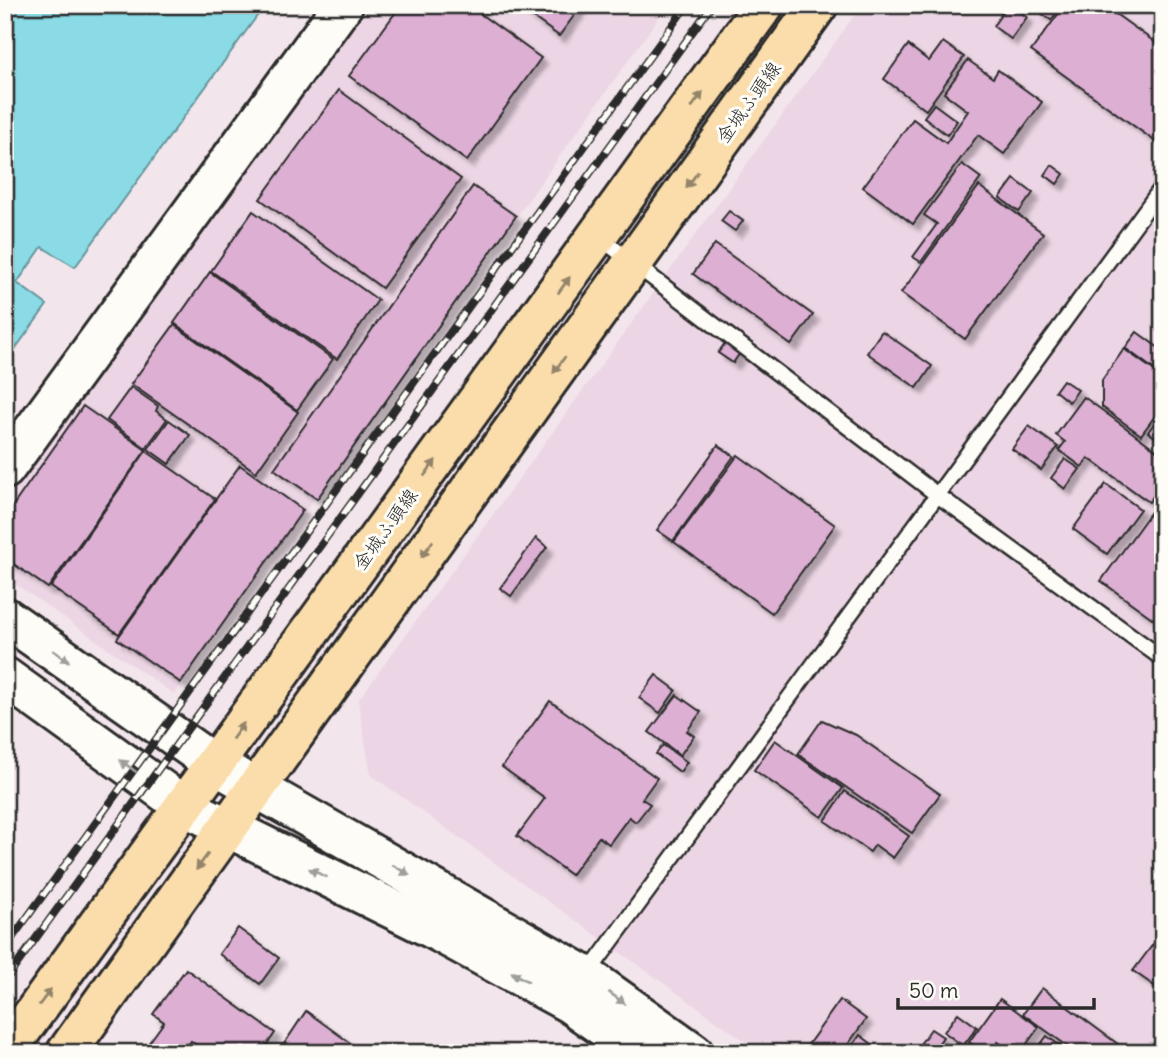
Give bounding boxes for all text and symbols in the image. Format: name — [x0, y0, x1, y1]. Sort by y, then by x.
street label: 金城ふ頭線 — [710, 57, 786, 147]
one-way arrow — [689, 91, 703, 109]
one-way arrow — [685, 171, 699, 189]
one-way arrow — [557, 275, 571, 294]
one-way arrow — [552, 355, 566, 374]
one-way arrow — [423, 459, 437, 477]
street label: 金城ふ頭線 — [347, 484, 423, 574]
one-way arrow — [419, 540, 434, 558]
one-way arrow — [52, 649, 70, 663]
one-way arrow — [231, 722, 245, 740]
one-way arrow — [119, 760, 137, 774]
one-way arrow — [195, 853, 209, 872]
one-way arrow — [391, 864, 410, 876]
one-way arrow — [308, 867, 328, 879]
scale bar — [898, 967, 1094, 1011]
one-way arrow — [511, 971, 530, 983]
text: 50 m — [909, 977, 958, 1004]
one-way arrow — [38, 989, 53, 1007]
one-way arrow — [608, 991, 626, 1005]

